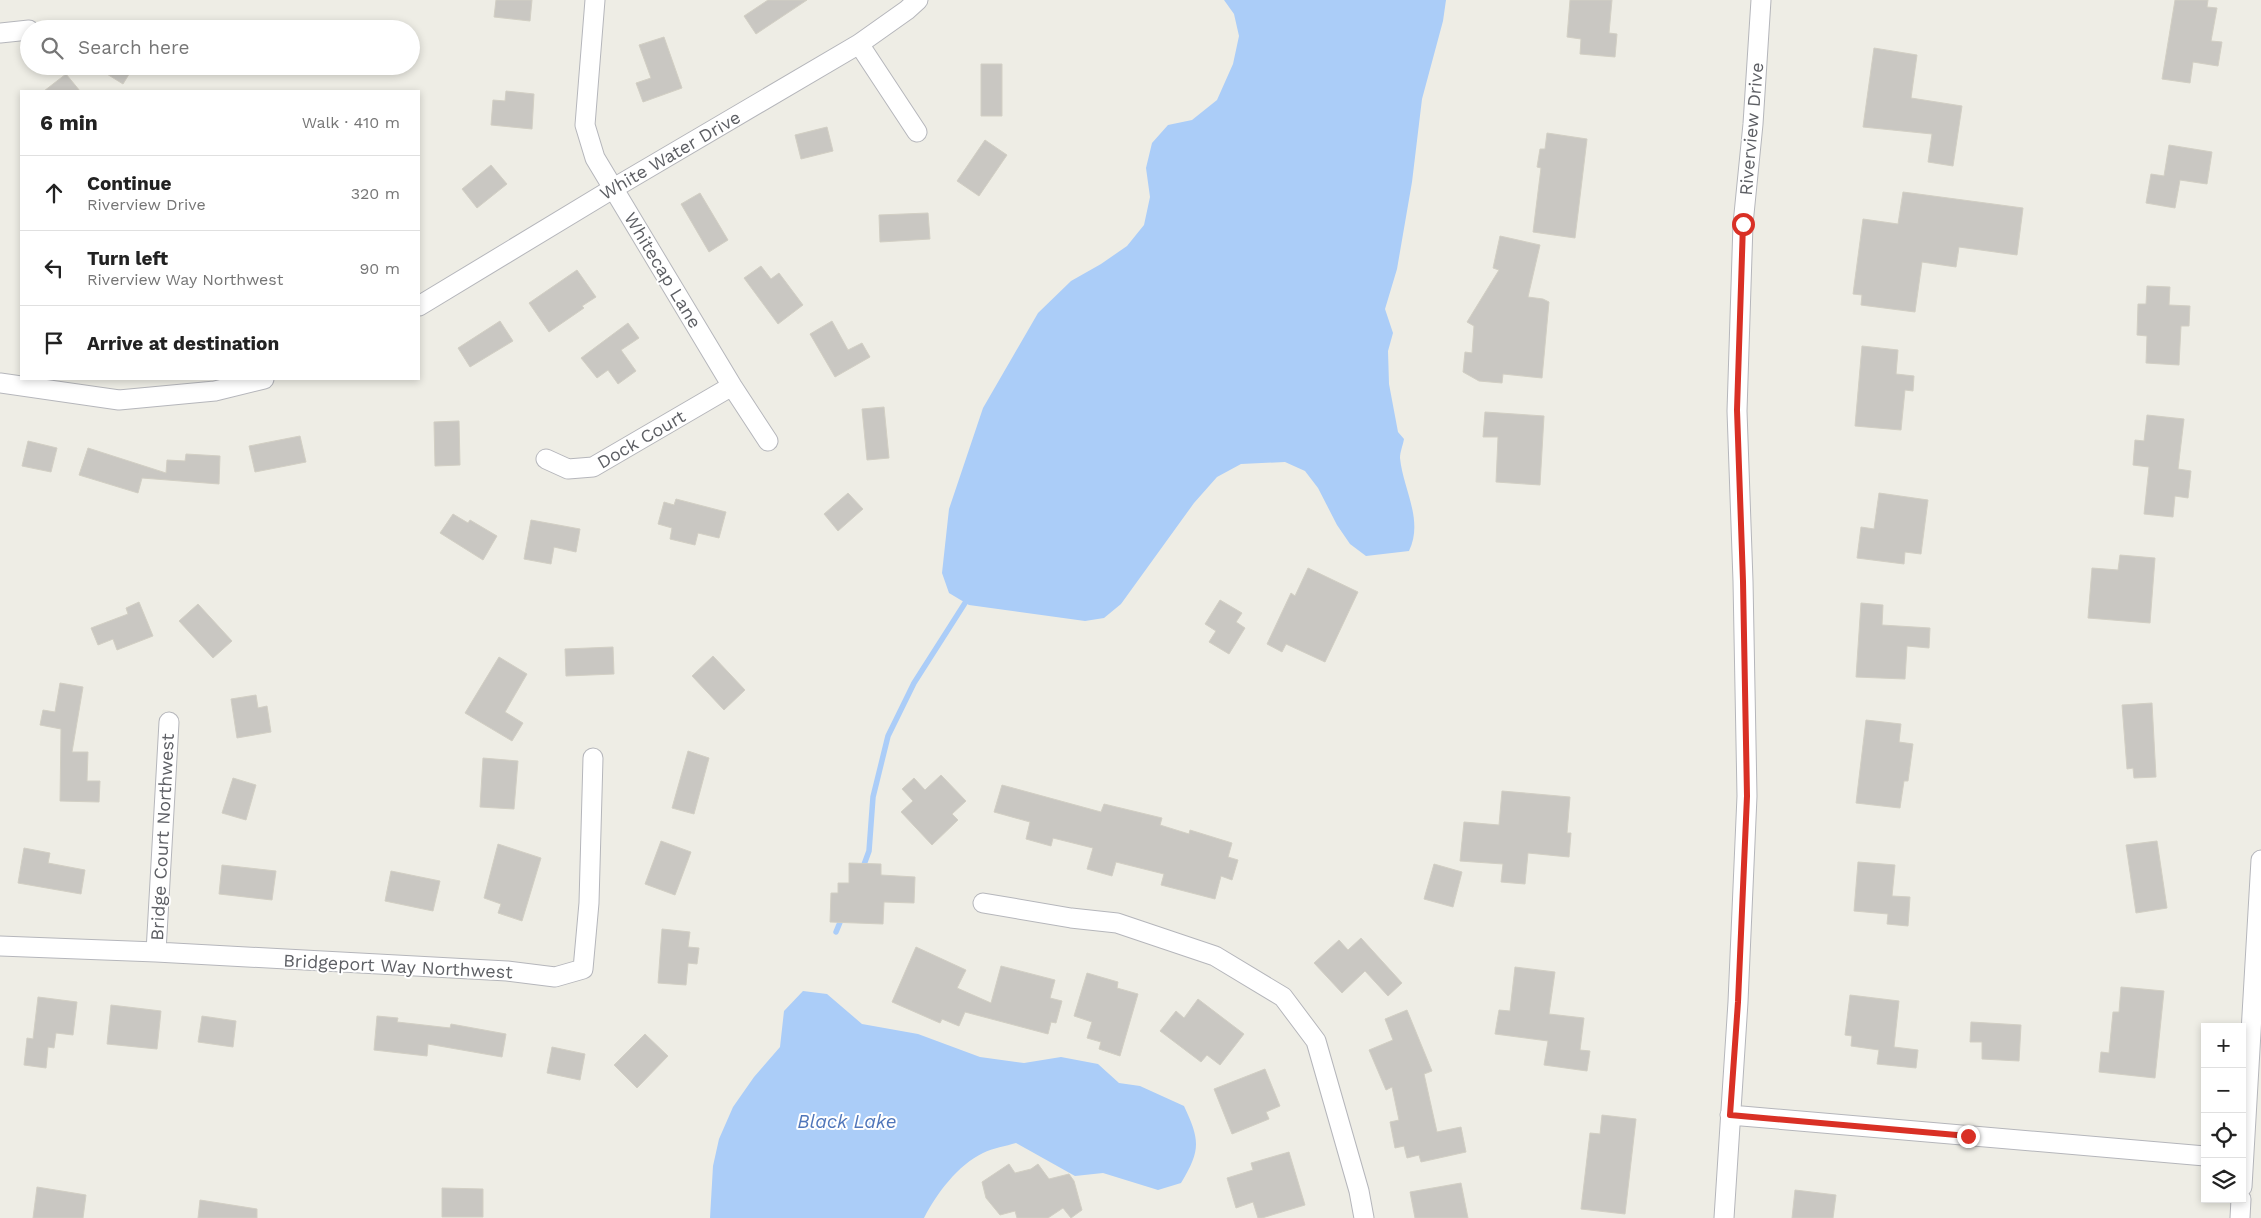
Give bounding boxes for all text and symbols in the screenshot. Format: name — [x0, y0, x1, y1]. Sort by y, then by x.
search box — [20, 20, 420, 75]
icon: search — [38, 34, 66, 62]
text: Search here — [78, 36, 189, 59]
street label: Riverview Drive — [1735, 62, 1767, 196]
street label: White Water Drive — [596, 106, 744, 204]
text: 6 min — [40, 110, 98, 135]
text: Walk · 410 m — [302, 113, 400, 132]
text: Continue — [87, 172, 171, 195]
icon: ahead — [40, 179, 68, 207]
text: 320 m — [351, 184, 400, 203]
text: Riverview Drive — [87, 195, 206, 214]
street label: Whitecap Lane — [620, 208, 706, 332]
route start — [1732, 213, 1755, 236]
text: Turn left — [87, 247, 168, 270]
icon: left — [40, 254, 68, 282]
text: 90 m — [359, 259, 400, 278]
text: Riverview Way Northwest — [87, 270, 283, 289]
icon: arrive — [40, 329, 68, 357]
text: Arrive at destination — [87, 332, 279, 355]
street label: Dock Court — [593, 405, 689, 473]
street label: Bridge Court Northwest — [146, 732, 178, 941]
street label: Bridgeport Way Northwest — [283, 949, 514, 983]
map controls — [2201, 1023, 2246, 1203]
button: + — [2201, 1023, 2246, 1068]
button: − — [2201, 1068, 2246, 1113]
water label: Black Lake — [797, 1110, 897, 1133]
button: locate — [2201, 1113, 2246, 1158]
route end — [1957, 1125, 1980, 1148]
button: layers — [2201, 1158, 2246, 1203]

